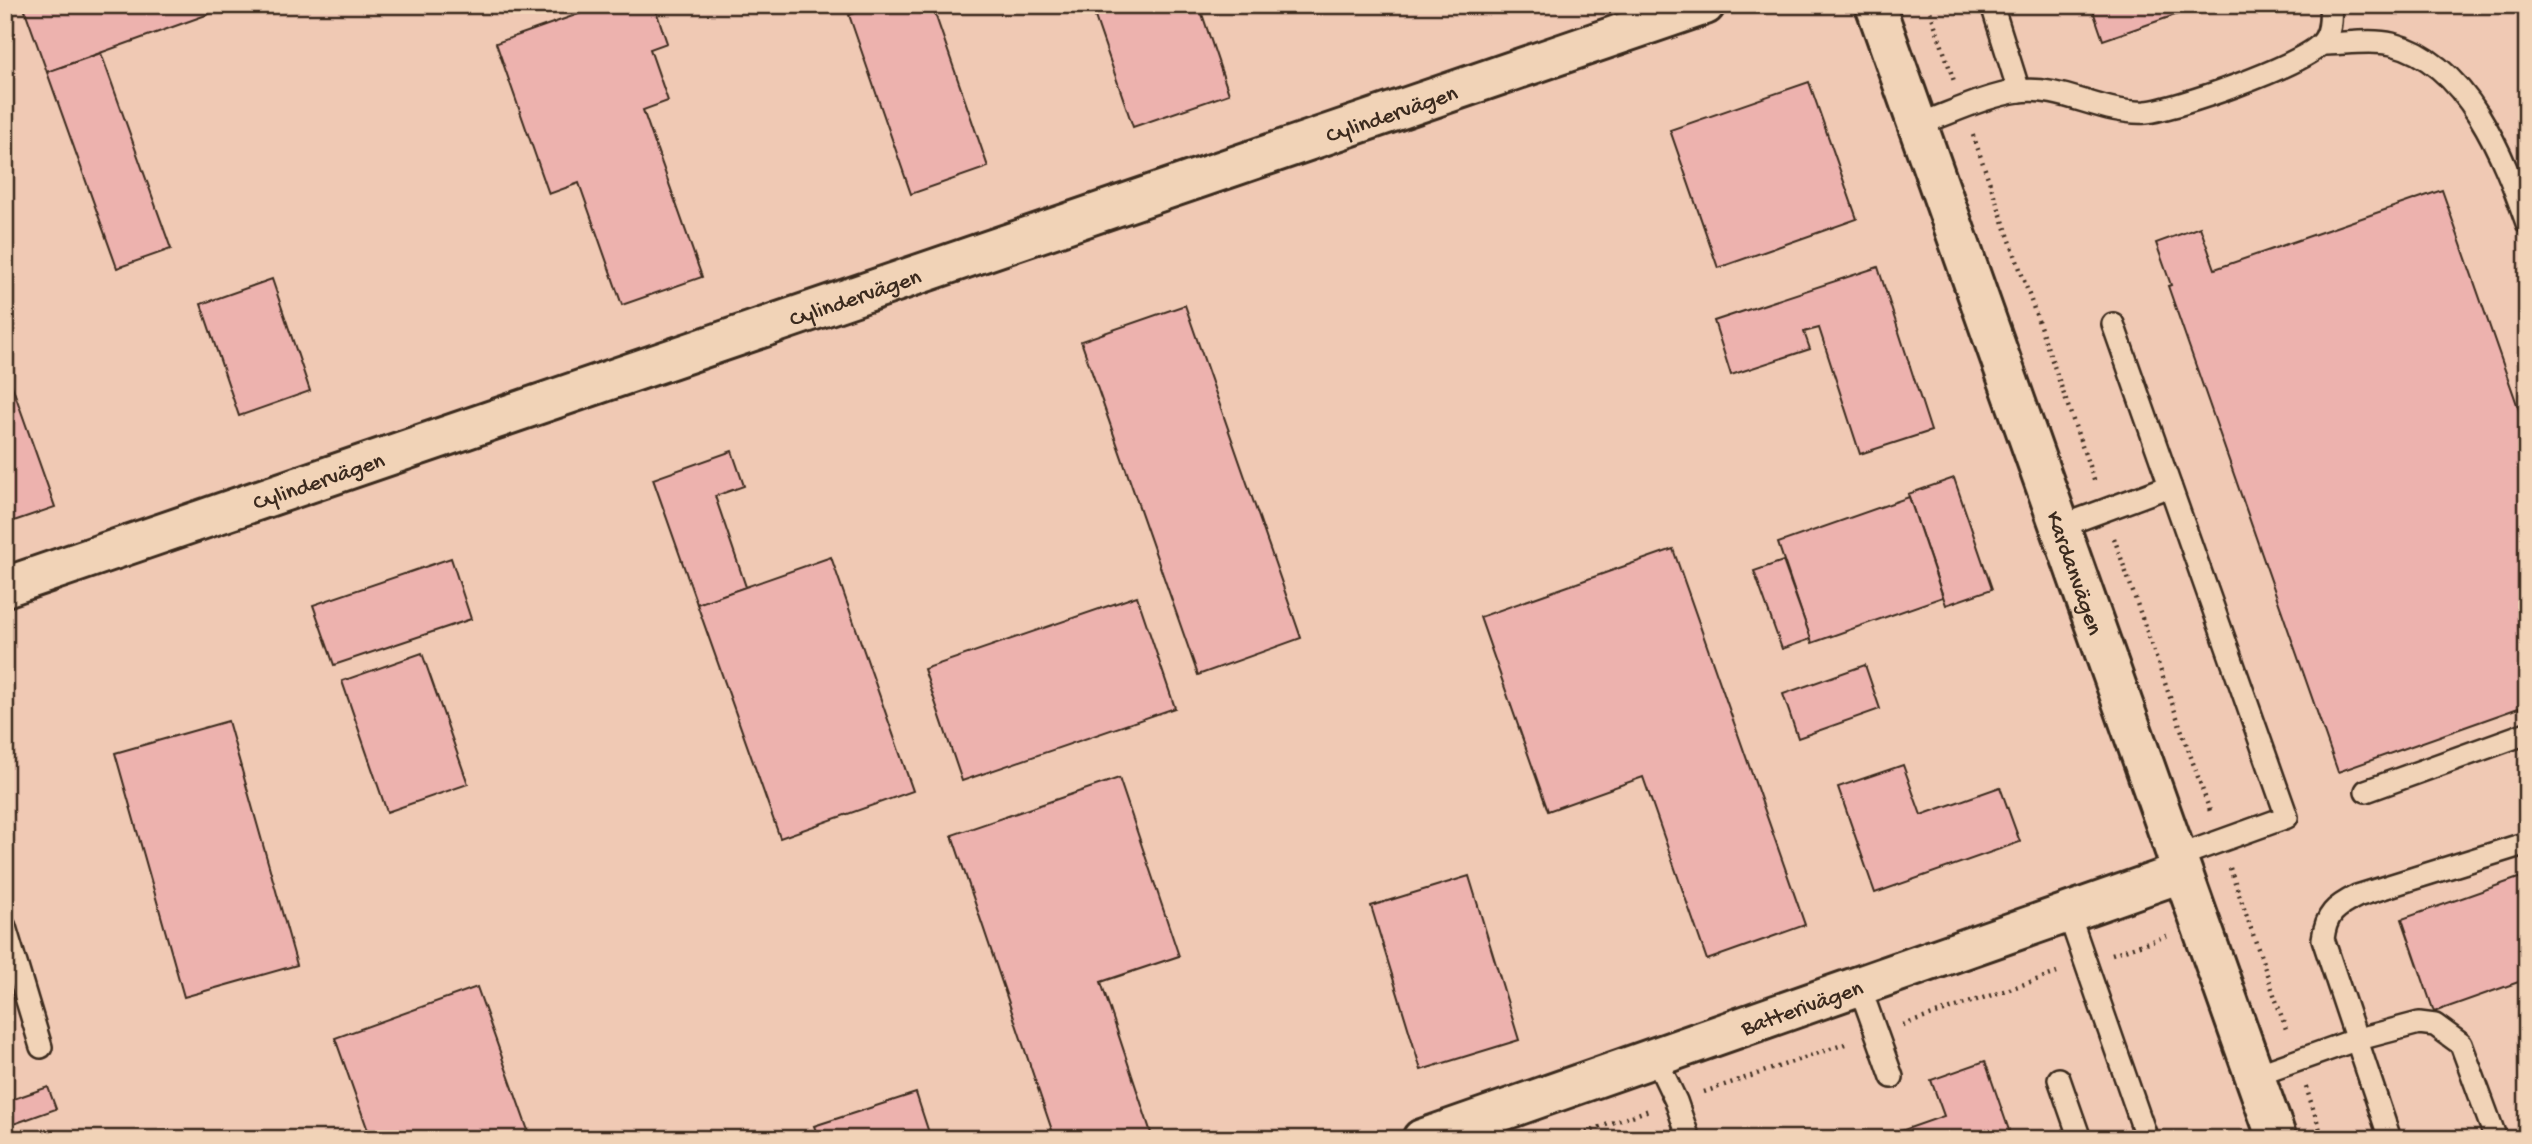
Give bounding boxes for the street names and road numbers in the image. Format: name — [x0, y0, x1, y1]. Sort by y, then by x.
street label: Cylindervägen — [1323, 81, 1461, 151]
street label: Cylindervägen — [786, 264, 925, 334]
street label: Cylindervägen — [250, 448, 389, 518]
street label: Kardanvägen — [2038, 508, 2107, 639]
street label: Batterivägen — [1737, 976, 1867, 1043]

